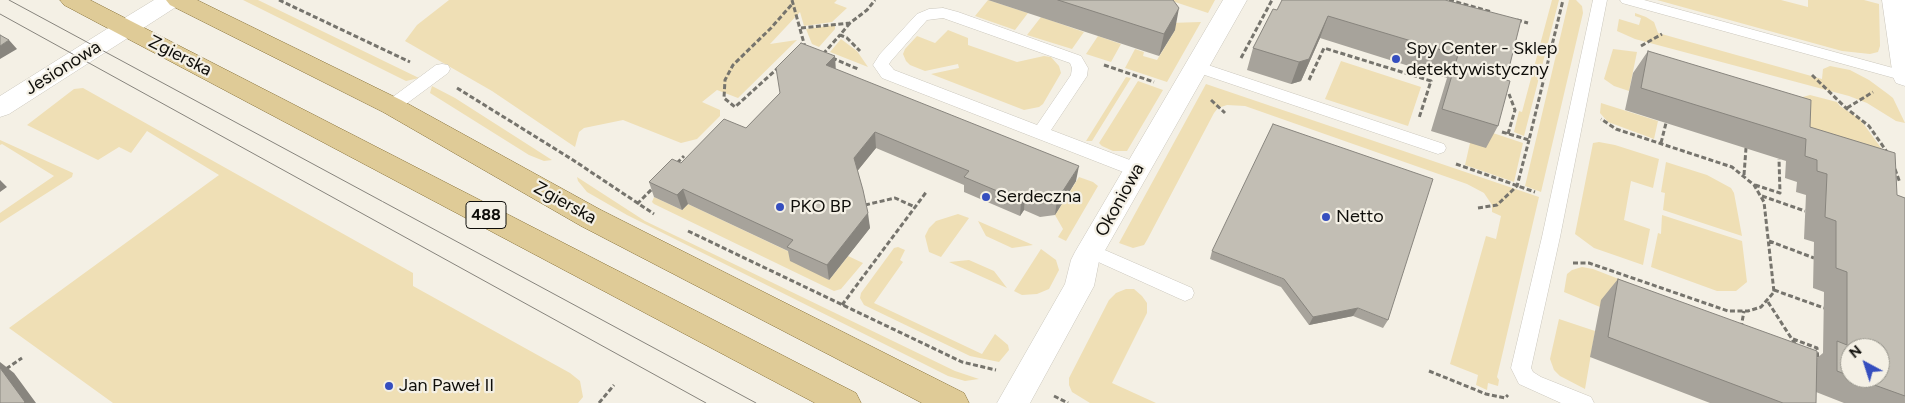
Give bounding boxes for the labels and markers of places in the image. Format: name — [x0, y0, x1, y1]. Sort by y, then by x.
place label: Spy Center - Sklep detektywistyczny — [1406, 38, 1557, 80]
marker: Spy Center - Sklep detektywistyczny — [1390, 53, 1402, 65]
place label: Serdeczna — [996, 186, 1081, 208]
marker: Serdeczna — [980, 191, 992, 203]
place label: PKO BP — [790, 196, 851, 218]
marker: PKO BP — [774, 201, 786, 213]
place label: Netto — [1336, 206, 1384, 228]
marker: Netto — [1320, 211, 1332, 223]
place label: Jan Paweł II — [399, 375, 494, 397]
marker: Jan Paweł II — [383, 380, 395, 392]

